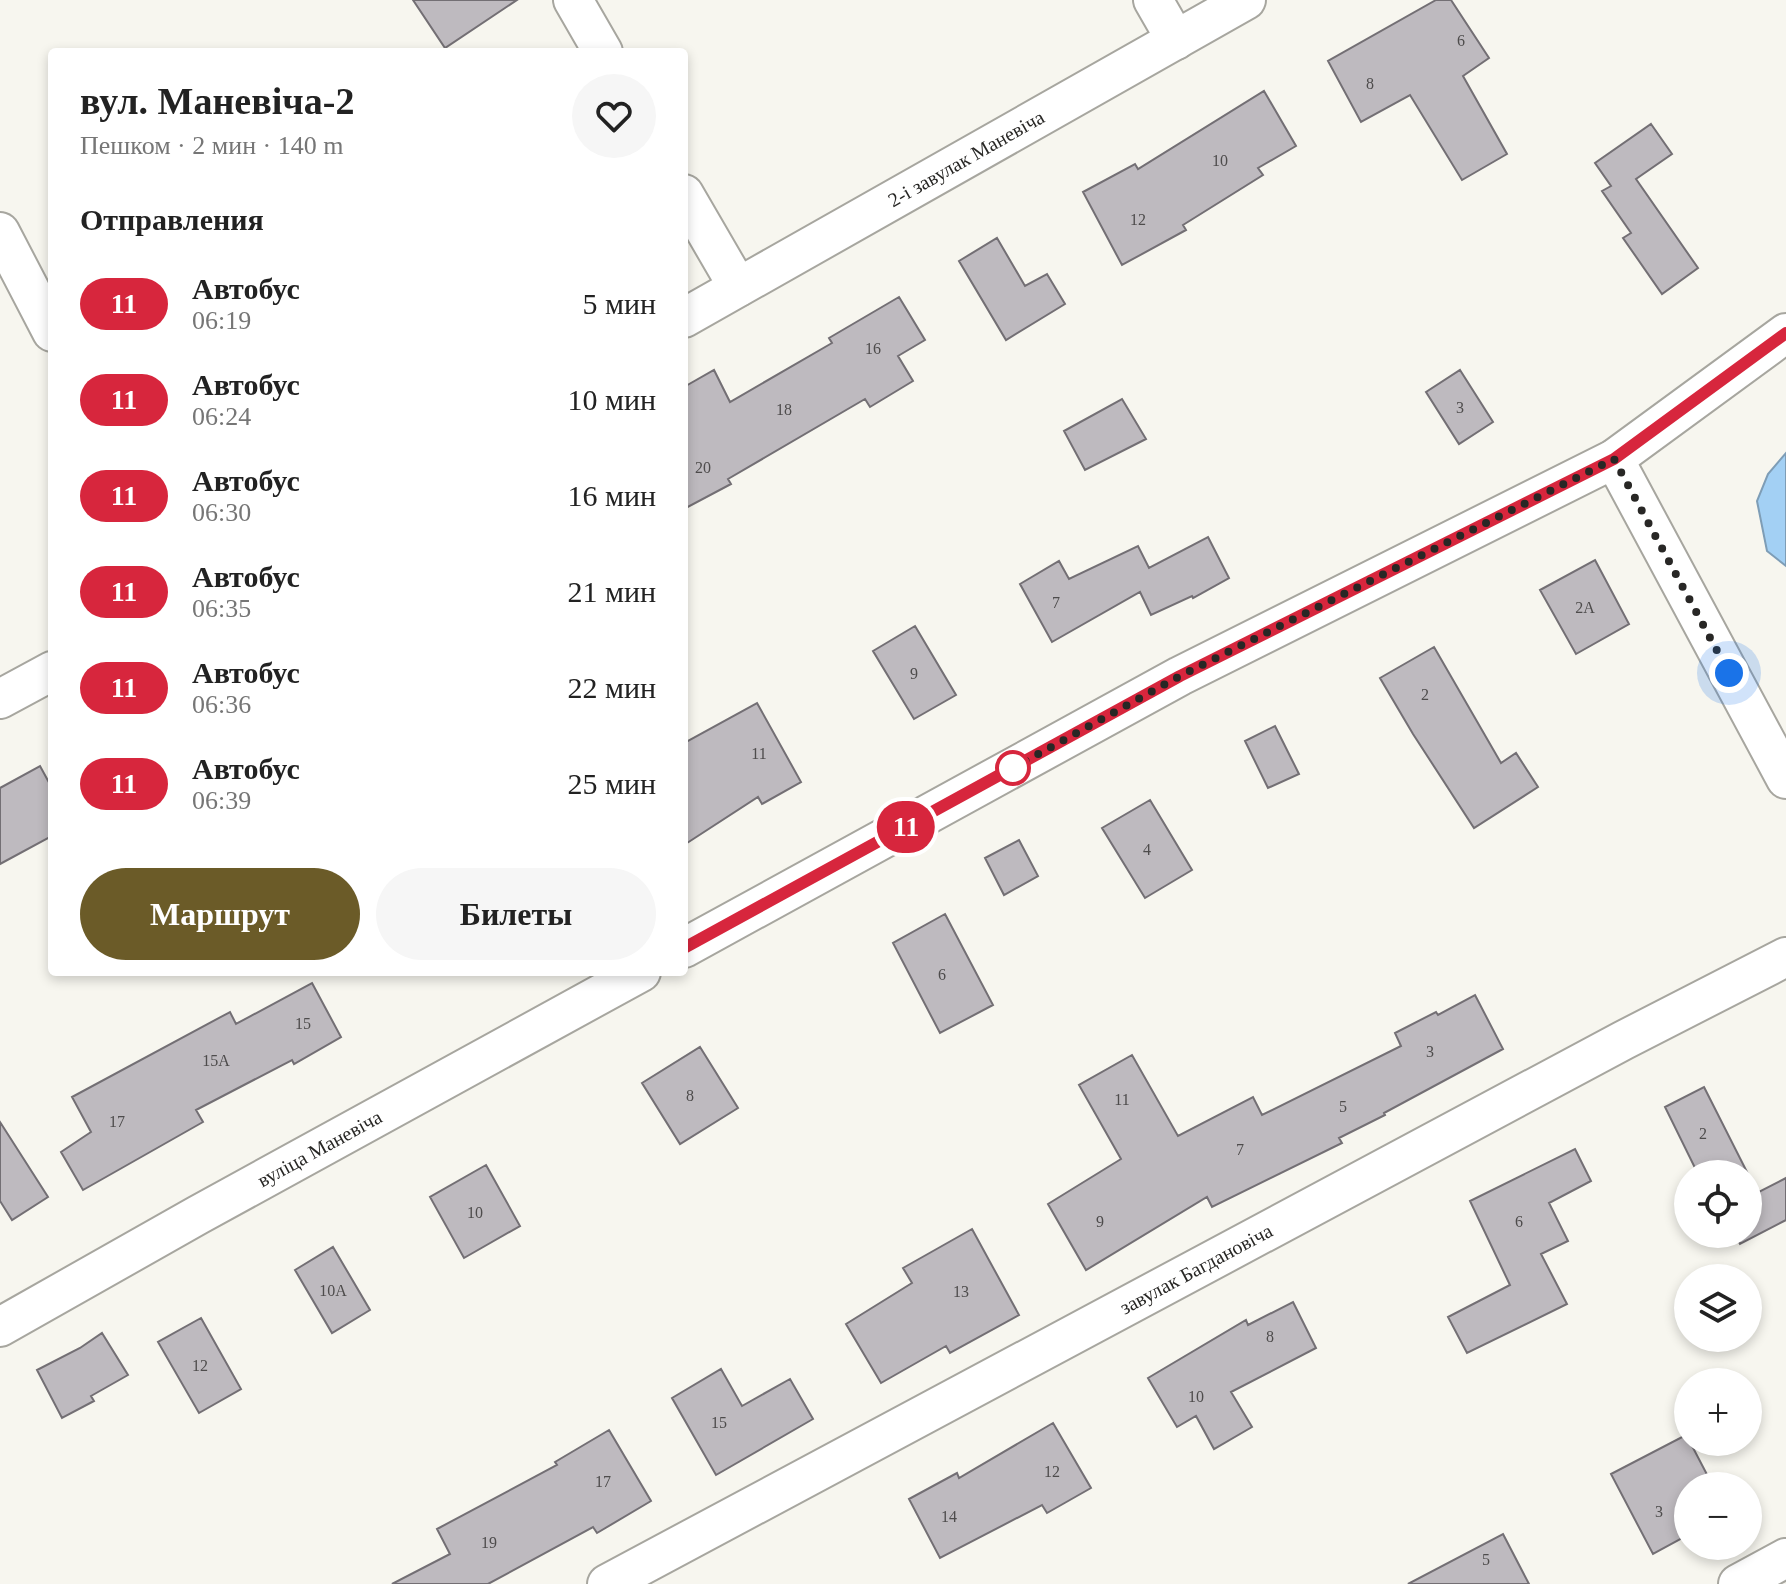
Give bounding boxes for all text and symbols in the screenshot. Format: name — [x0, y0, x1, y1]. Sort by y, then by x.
house number: 6 — [1457, 32, 1465, 49]
button: heart — [572, 74, 656, 158]
house number: 8 — [1366, 75, 1374, 92]
text: вул. Маневіча-2 — [80, 80, 354, 122]
street label: 2-і завулак Маневіча — [884, 106, 1048, 211]
text: Пешком · 2 мин · 140 m — [80, 131, 343, 160]
house number: 10 — [1212, 152, 1228, 169]
text: Отправления — [80, 203, 264, 236]
house number: 12 — [1130, 211, 1146, 228]
text: Автобус — [192, 272, 300, 305]
text: 5 мин — [582, 287, 656, 320]
text: 11 — [111, 288, 137, 319]
text: 06:19 — [192, 306, 251, 335]
house number: 16 — [865, 340, 881, 357]
text: Автобус — [192, 368, 300, 401]
text: 10 мин — [567, 383, 656, 416]
text: 11 — [111, 384, 137, 415]
house number: 3 — [1456, 399, 1464, 416]
house number: 18 — [776, 401, 792, 418]
text: 06:24 — [192, 402, 251, 431]
house number: 20 — [695, 459, 711, 476]
text: Автобус — [192, 464, 300, 497]
text: 16 мин — [567, 479, 656, 512]
text: 11 — [111, 480, 137, 511]
text: 06:30 — [192, 498, 251, 527]
text: Автобус — [192, 560, 300, 593]
text: 21 мин — [567, 575, 656, 608]
text: 11 — [111, 576, 137, 607]
text: 06:35 — [192, 594, 251, 623]
house number: 7 — [1052, 594, 1060, 611]
house number: 2А — [1575, 599, 1595, 616]
your location — [1709, 653, 1749, 693]
text: Автобус — [192, 656, 300, 689]
house number: 9 — [910, 665, 918, 682]
text: 22 мин — [567, 671, 656, 704]
text: 11 — [111, 672, 137, 703]
house number: 2 — [1421, 686, 1429, 703]
text: 06:36 — [192, 690, 251, 719]
house number: 11 — [751, 745, 767, 762]
unlabelled marker — [996, 751, 1030, 785]
text: Автобус — [192, 752, 300, 785]
text: 25 мин — [567, 767, 656, 800]
text: 11 — [111, 768, 137, 799]
text: 06:39 — [192, 786, 251, 815]
line badge: 11 — [870, 801, 942, 853]
text: 11 — [893, 811, 919, 842]
house number: 4 — [1143, 841, 1151, 858]
button: Маршрут — [80, 868, 360, 960]
button: Билеты — [376, 868, 656, 960]
house number: 6 — [938, 966, 946, 983]
house number: 15 — [295, 1015, 311, 1032]
house number: 3 — [1426, 1043, 1434, 1060]
house number: 15А — [202, 1052, 230, 1069]
house number: 8 — [686, 1087, 694, 1104]
house number: 11 — [1114, 1091, 1130, 1108]
house number: 5 — [1339, 1098, 1347, 1115]
street label: вуліца Маневіча — [254, 1105, 385, 1191]
house number: 17 — [109, 1113, 125, 1130]
house number: 2 — [1699, 1125, 1707, 1142]
house number: 7 — [1236, 1141, 1244, 1158]
map controls — [1674, 1160, 1762, 1560]
button: locate — [1674, 1160, 1762, 1248]
house number: 10 — [467, 1204, 483, 1221]
house number: 9 — [1096, 1213, 1104, 1230]
house number: 6 — [1515, 1213, 1523, 1230]
street label: завулак Багдановіча — [1116, 1219, 1276, 1319]
button: layers — [1674, 1264, 1762, 1352]
house number: 10А — [319, 1282, 347, 1299]
house number: 13 — [953, 1283, 969, 1300]
house number: 8 — [1266, 1328, 1274, 1345]
house number: 12 — [192, 1357, 208, 1374]
button: + — [1674, 1368, 1762, 1456]
house number: 10 — [1188, 1388, 1204, 1405]
house number: 15 — [711, 1414, 727, 1431]
house number: 12 — [1044, 1463, 1060, 1480]
button: − — [1674, 1472, 1762, 1560]
house number: 17 — [595, 1473, 611, 1490]
house number: 3 — [1655, 1503, 1663, 1520]
house number: 14 — [941, 1508, 957, 1525]
house number: 19 — [481, 1534, 497, 1551]
house number: 5 — [1482, 1551, 1490, 1568]

